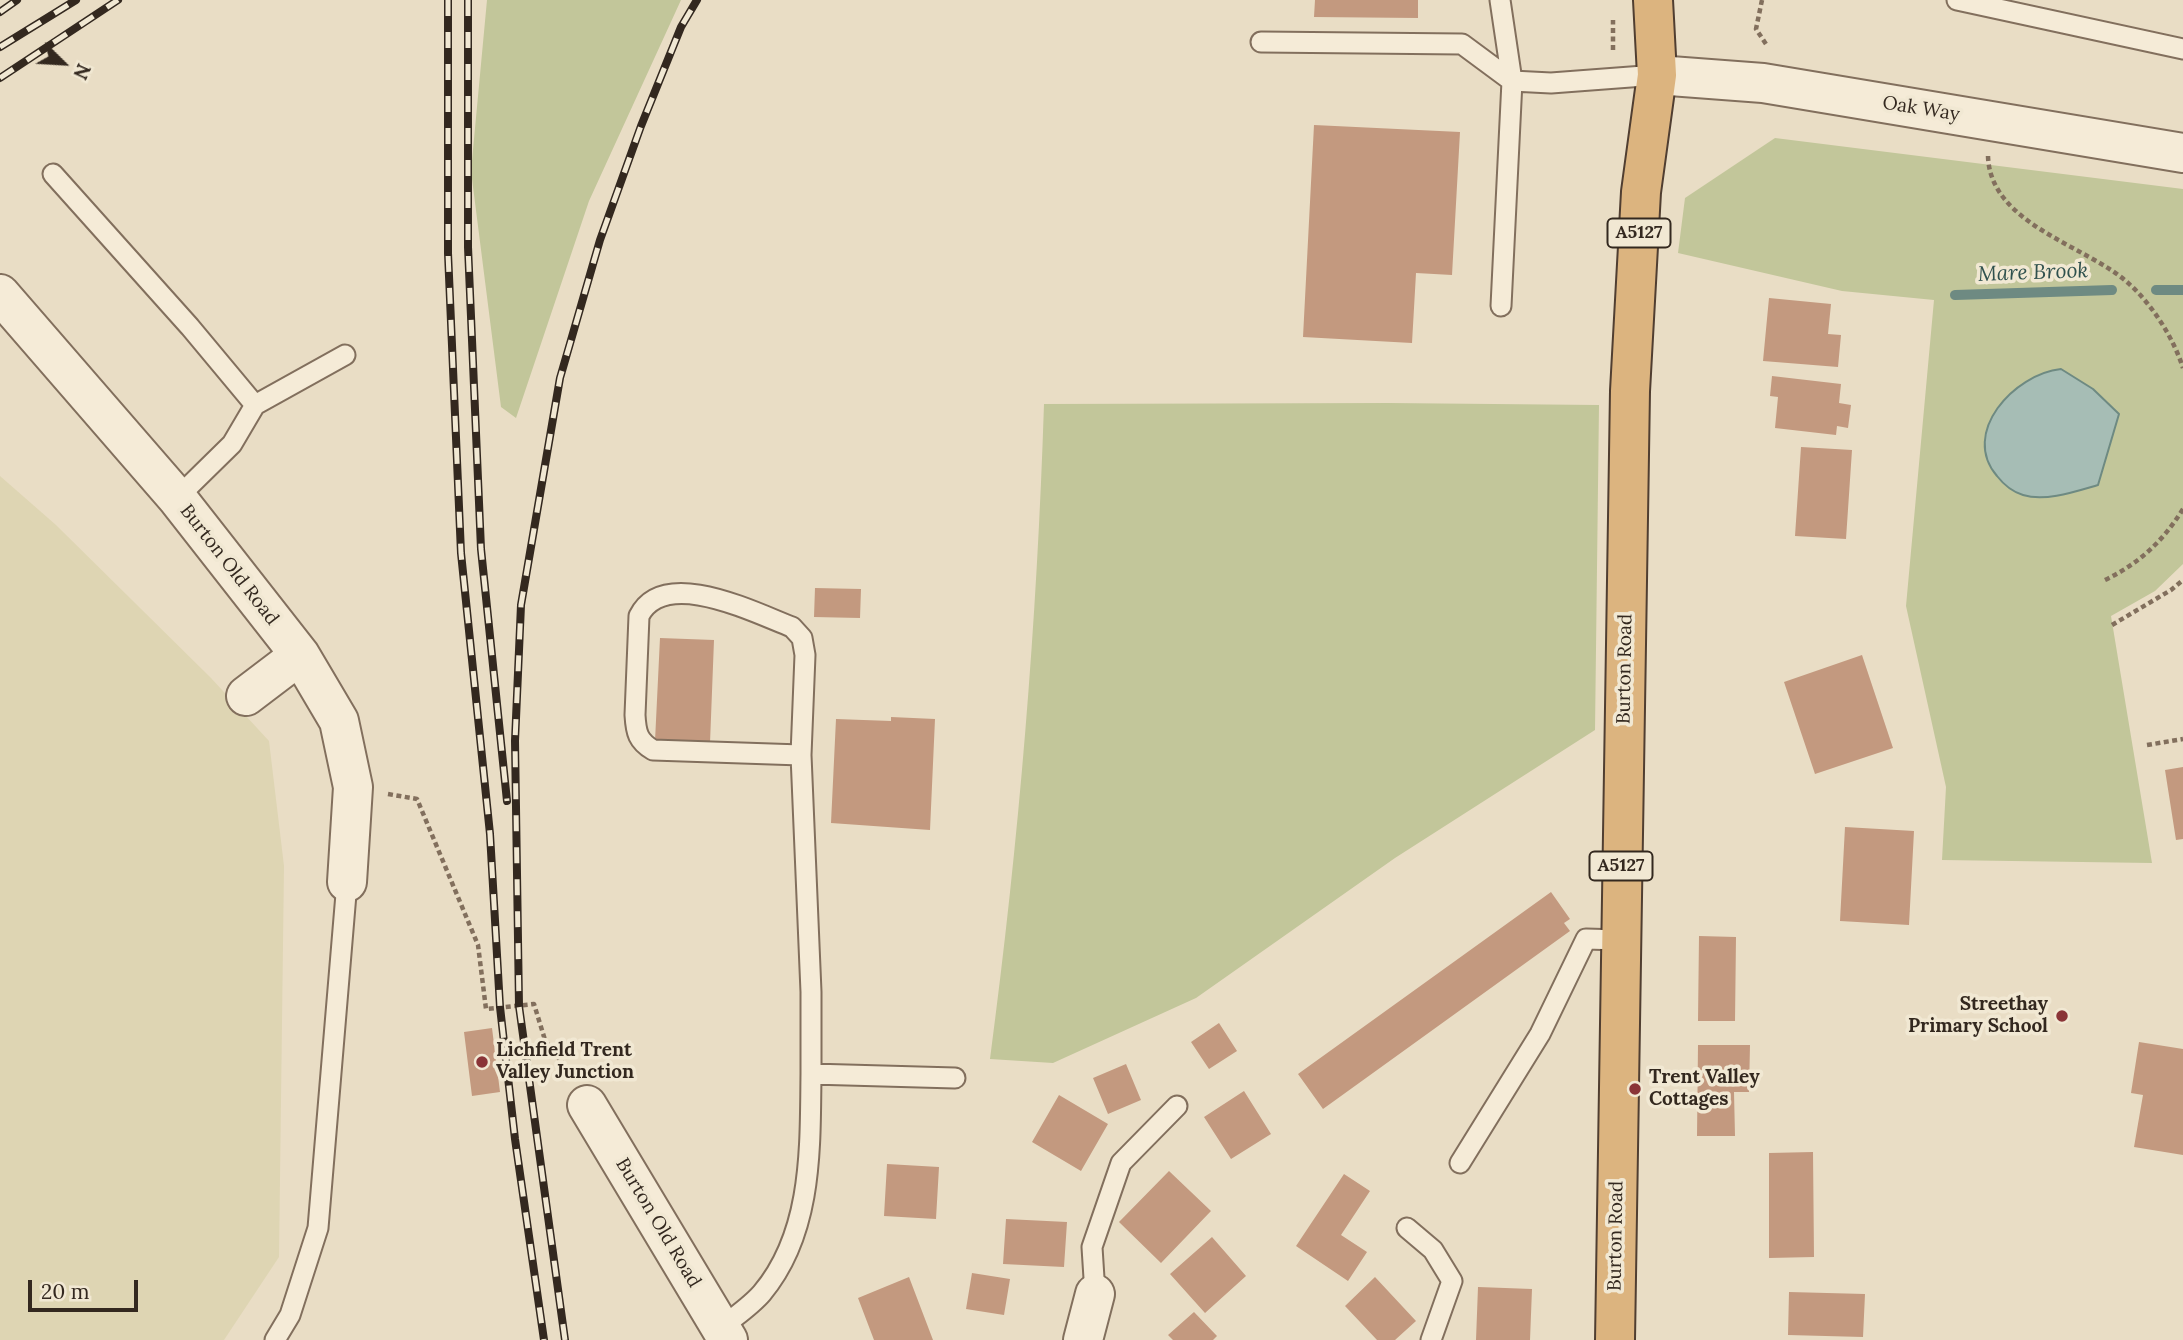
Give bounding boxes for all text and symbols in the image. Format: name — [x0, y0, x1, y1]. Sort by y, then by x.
north arrow — [28, 28, 98, 98]
text: N — [68, 60, 96, 83]
street label: Oak Way — [1881, 92, 1961, 126]
road number: A5127 — [1608, 218, 1670, 247]
water label: Mare Brook — [1977, 258, 2089, 288]
street label: Burton Old Road — [175, 500, 283, 630]
street label: Burton Road — [1613, 614, 1637, 724]
road number: A5127 — [1590, 852, 1652, 880]
place label: Streethay Primary School — [1908, 994, 2048, 1038]
marker: Streethay Primary School — [2054, 1008, 2070, 1024]
place label: Lichfield Trent Valley Junction — [496, 1040, 634, 1084]
marker: Lichfield Trent Valley Junction — [474, 1054, 490, 1070]
place label: Trent Valley Cottages — [1649, 1067, 1760, 1111]
marker: Trent Valley Cottages — [1627, 1081, 1643, 1097]
street label: Burton Old Road — [610, 1154, 706, 1292]
street label: Burton Road — [1604, 1181, 1628, 1291]
scale bar — [32, 1266, 142, 1310]
text: 20 m — [41, 1278, 90, 1305]

